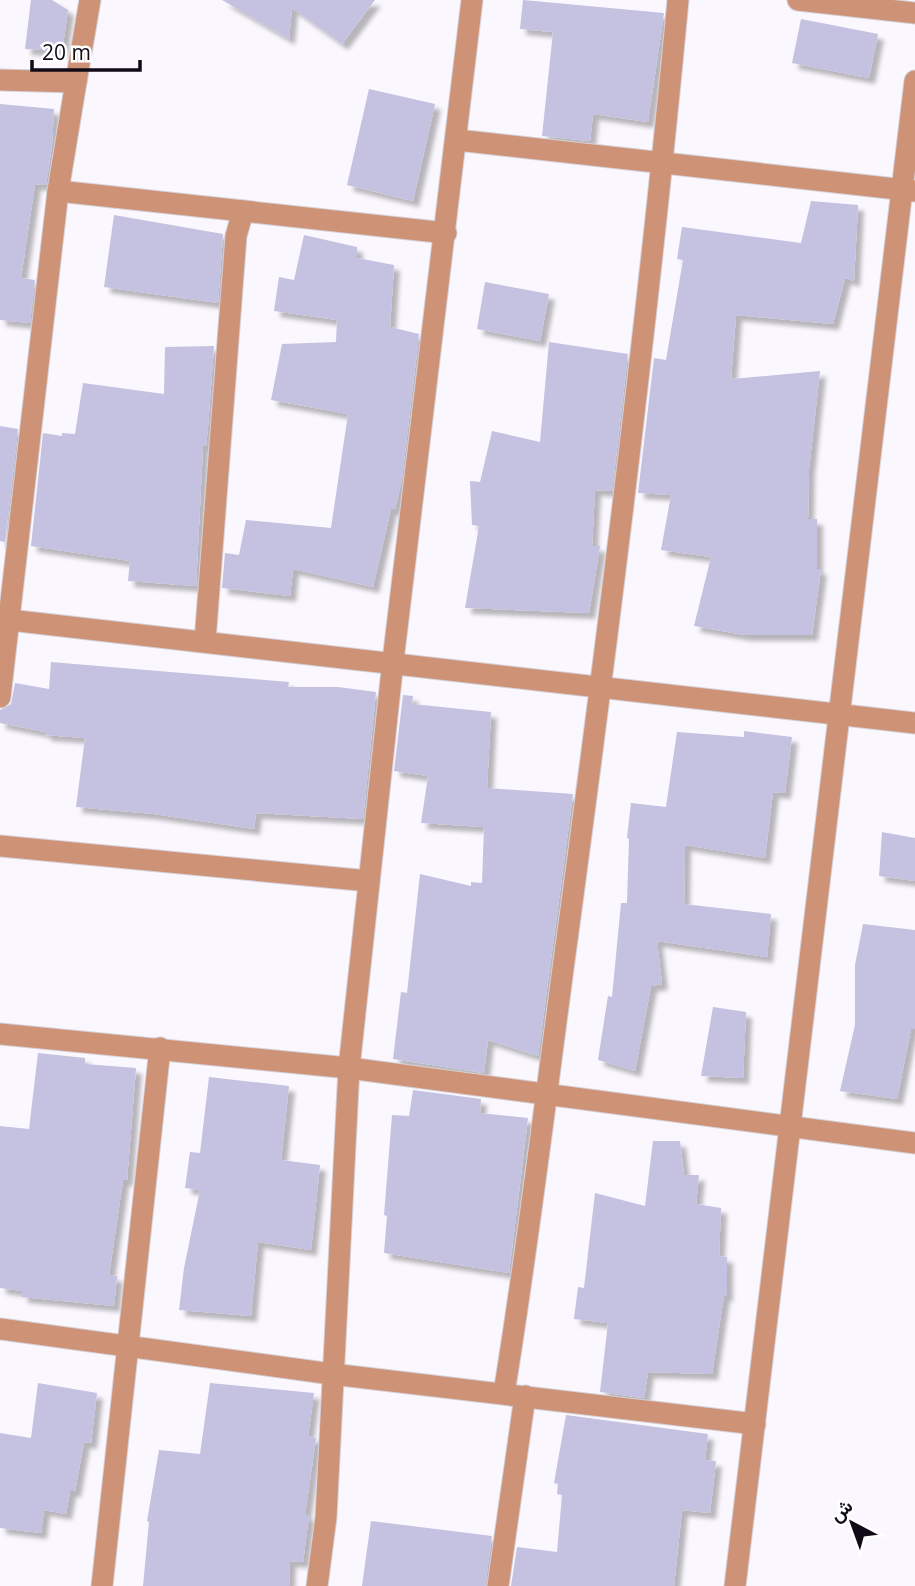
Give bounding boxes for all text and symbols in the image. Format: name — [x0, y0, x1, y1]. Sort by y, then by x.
scale bar — [32, 28, 140, 72]
text: 20 m — [42, 38, 91, 66]
north arrow — [817, 1488, 887, 1558]
text: ش — [824, 1493, 858, 1527]

